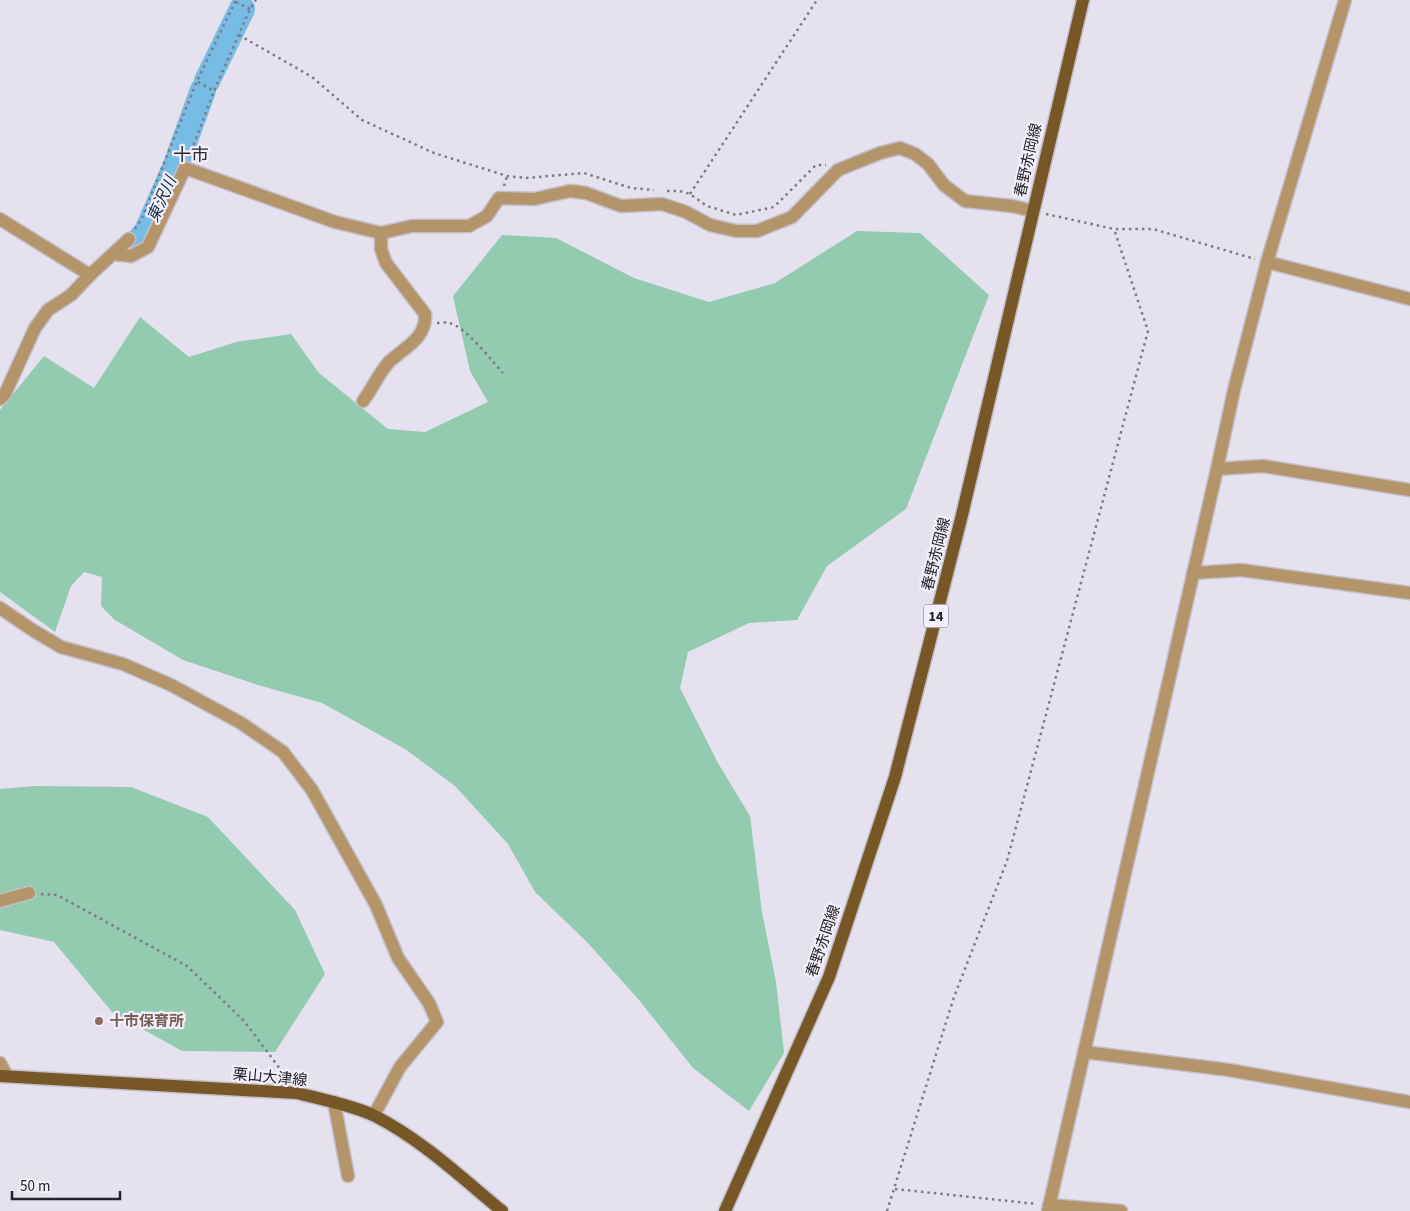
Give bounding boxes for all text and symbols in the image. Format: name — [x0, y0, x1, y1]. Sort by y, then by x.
street label: 春野赤岡線 — [1010, 121, 1047, 199]
district label: 十市 — [173, 143, 209, 168]
water label: 東沢川 — [142, 171, 183, 226]
street label: 春野赤岡線 — [917, 515, 956, 593]
road number: 14 — [924, 604, 948, 628]
street label: 春野赤岡線 — [801, 902, 846, 980]
place label: 十市保育所 — [109, 1011, 184, 1032]
marker: 十市保育所 — [93, 1015, 105, 1027]
street label: 栗山大津線 — [232, 1064, 308, 1091]
scale bar — [12, 1168, 120, 1200]
text: 50 m — [20, 1176, 50, 1197]

